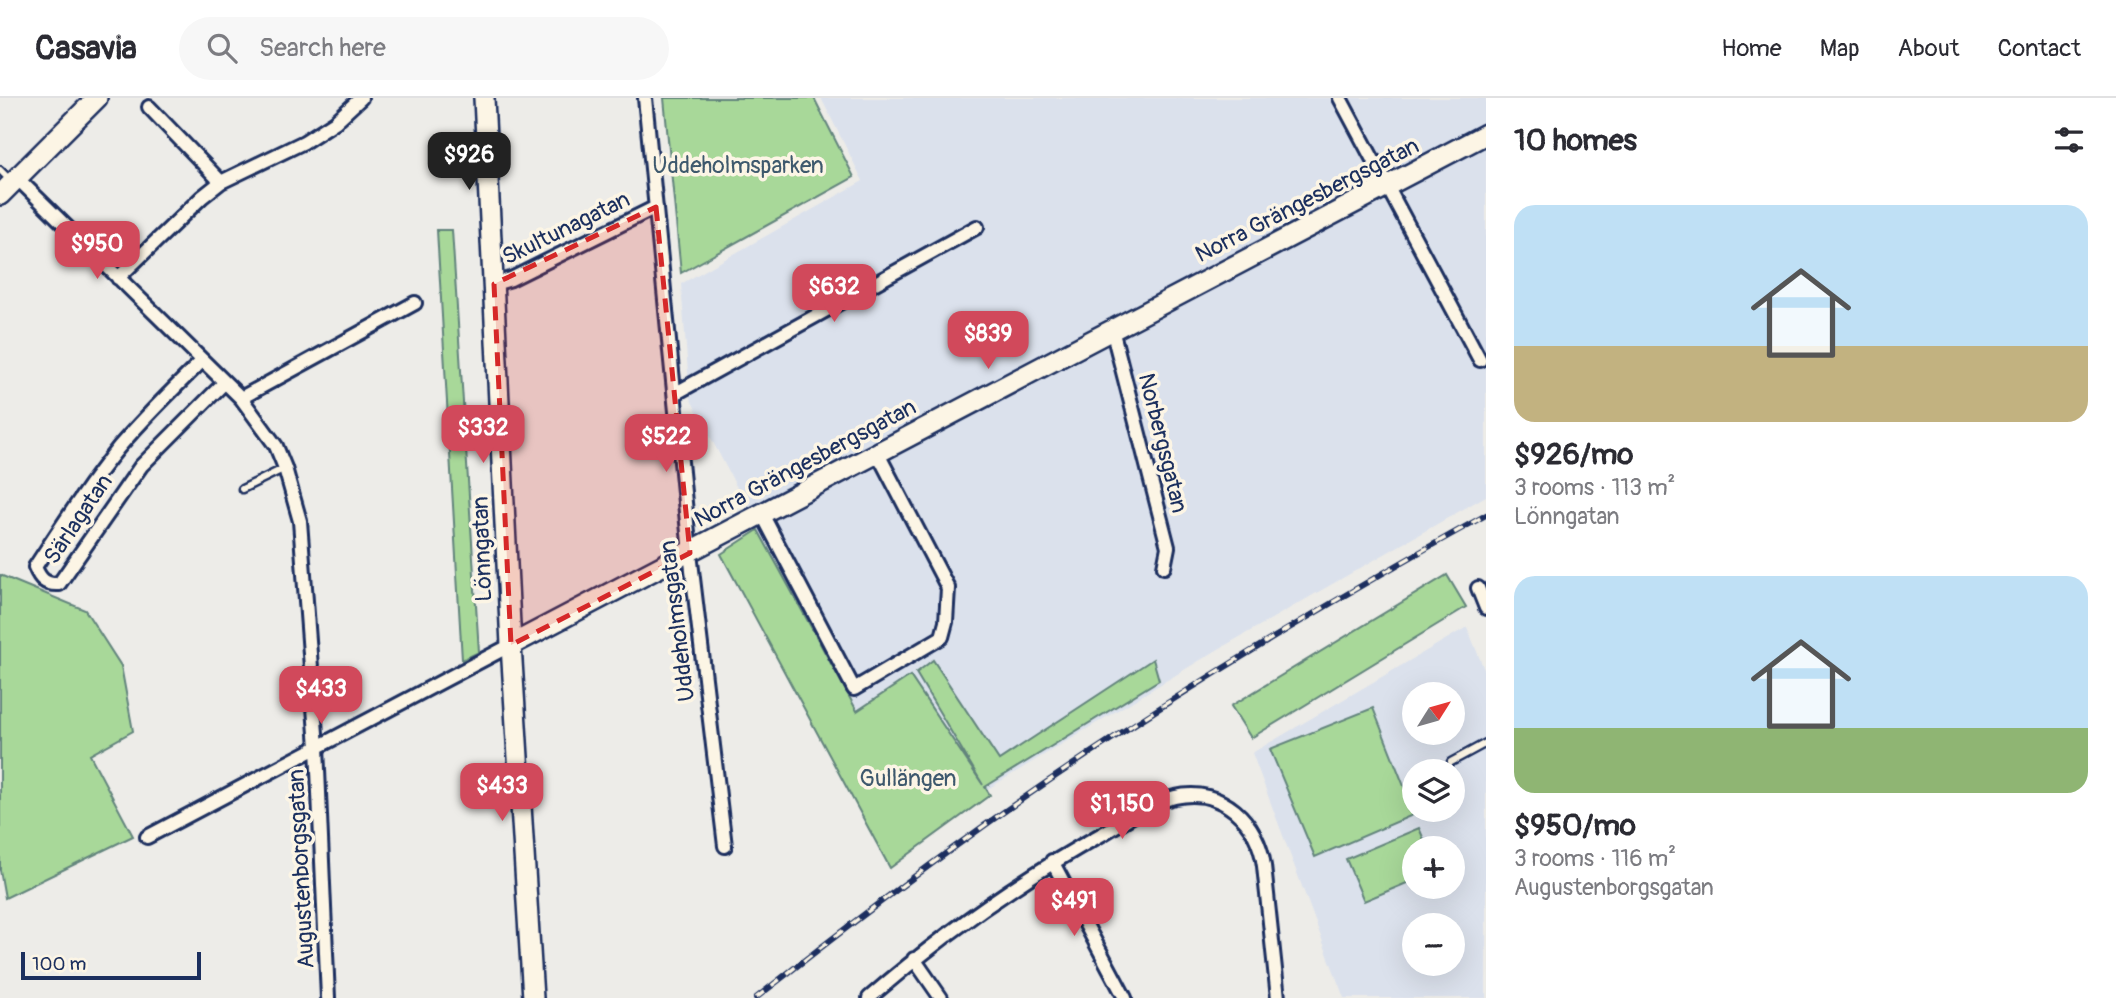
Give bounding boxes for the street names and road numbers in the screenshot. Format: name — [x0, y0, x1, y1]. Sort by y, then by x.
street label: Norra Grängesbergsgatan — [1190, 131, 1424, 269]
street label: Skultunagatan — [497, 185, 635, 271]
street label: Norbergsgatan — [1132, 370, 1194, 516]
street label: Norra Grängesbergsgatan — [689, 392, 921, 534]
street label: Särlagatan — [37, 468, 119, 570]
street label: Lönngatan — [466, 496, 498, 602]
street label: Uddeholmsgatan — [653, 539, 701, 703]
street label: Augustenborgsgatan — [281, 769, 321, 969]

